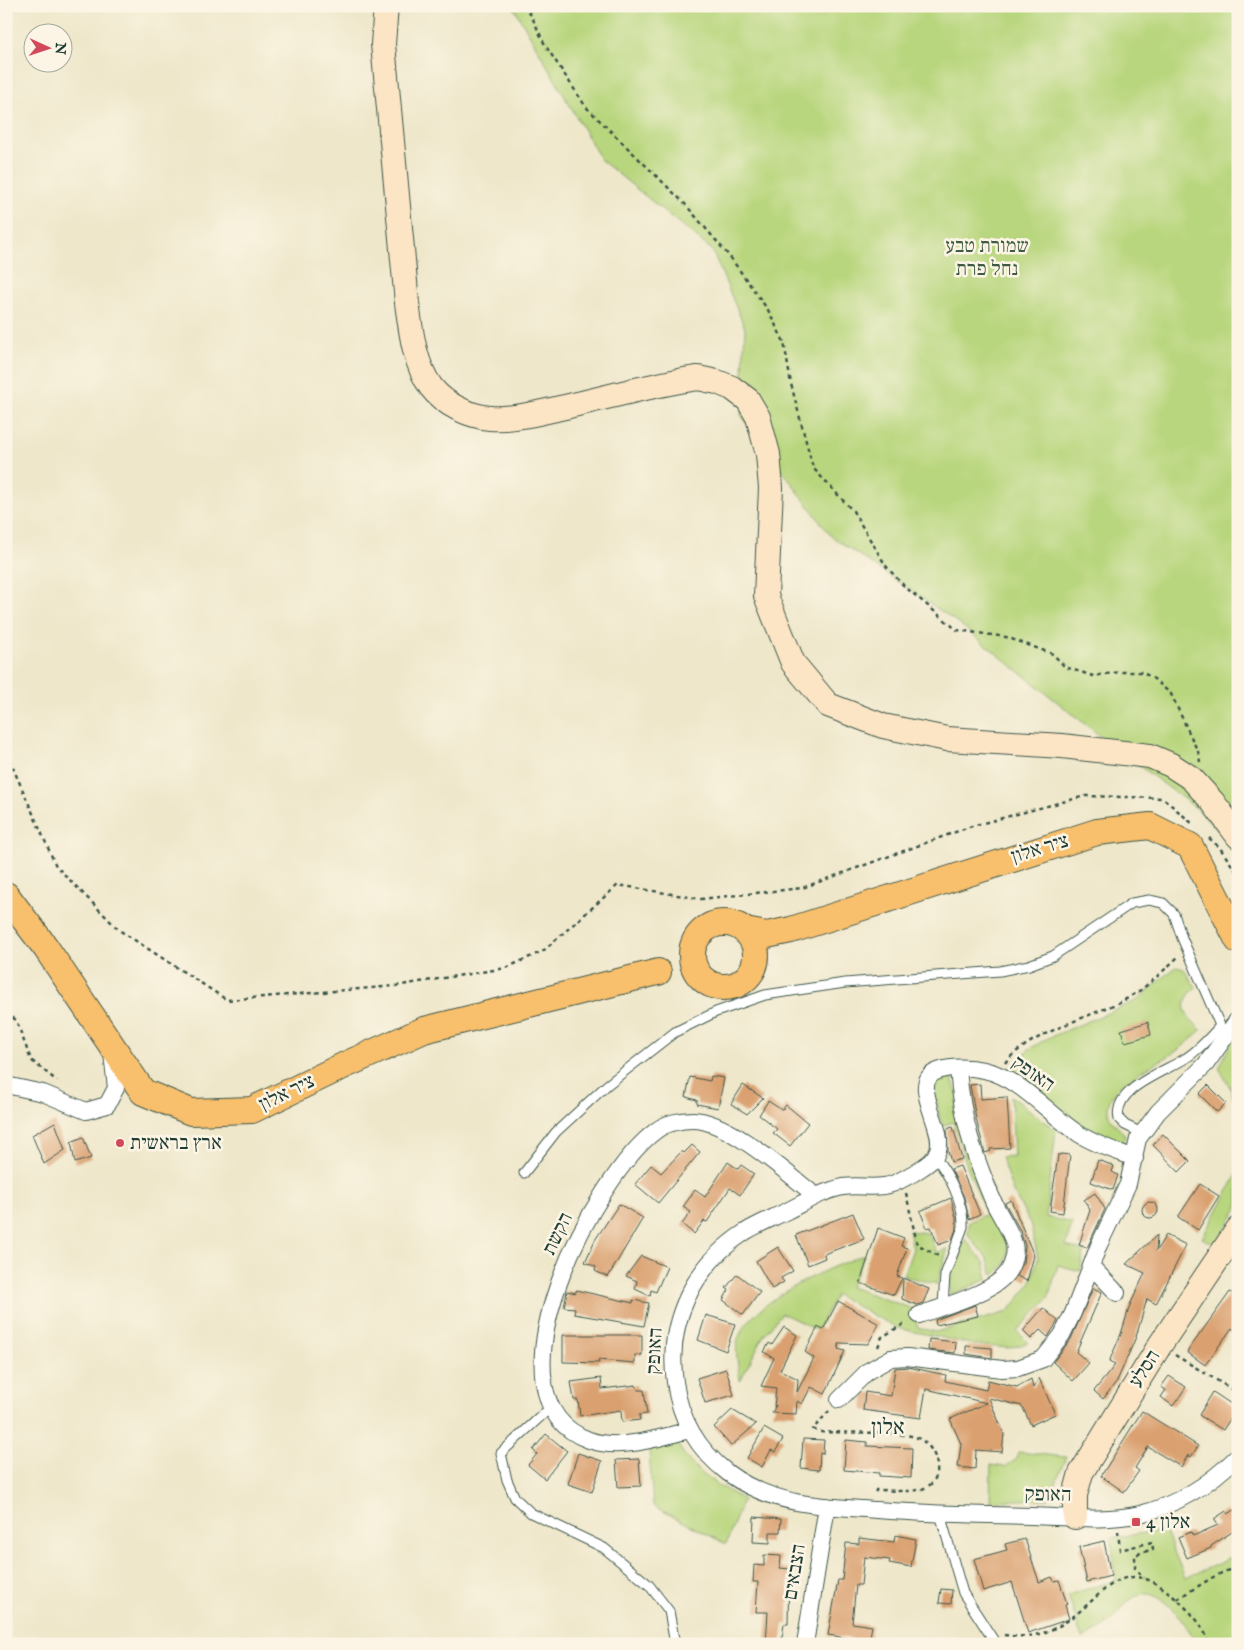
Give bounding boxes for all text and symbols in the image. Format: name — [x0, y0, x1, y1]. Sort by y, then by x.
north arrow — [22, 22, 72, 72]
text: N — [51, 41, 69, 55]
park label: שמורת טבע נחל פרת — [945, 234, 1029, 282]
street label: ציר אלון — [1008, 828, 1072, 870]
street label: האופק — [1007, 1050, 1059, 1098]
street label: ציר אלון — [255, 1069, 319, 1117]
place label: ארץ בראשית — [130, 1131, 222, 1156]
marker: ארץ בראשית — [114, 1137, 126, 1149]
street label: הקשת — [537, 1209, 579, 1259]
street label: האופק — [641, 1327, 669, 1375]
street label: הסלע — [1124, 1345, 1166, 1393]
district label: אלון — [871, 1414, 905, 1442]
street label: האופק — [1024, 1482, 1072, 1508]
place label: אלון 4 — [1146, 1510, 1190, 1535]
marker: אלון 4 — [1130, 1516, 1142, 1528]
street label: הצבאים — [778, 1542, 812, 1602]

